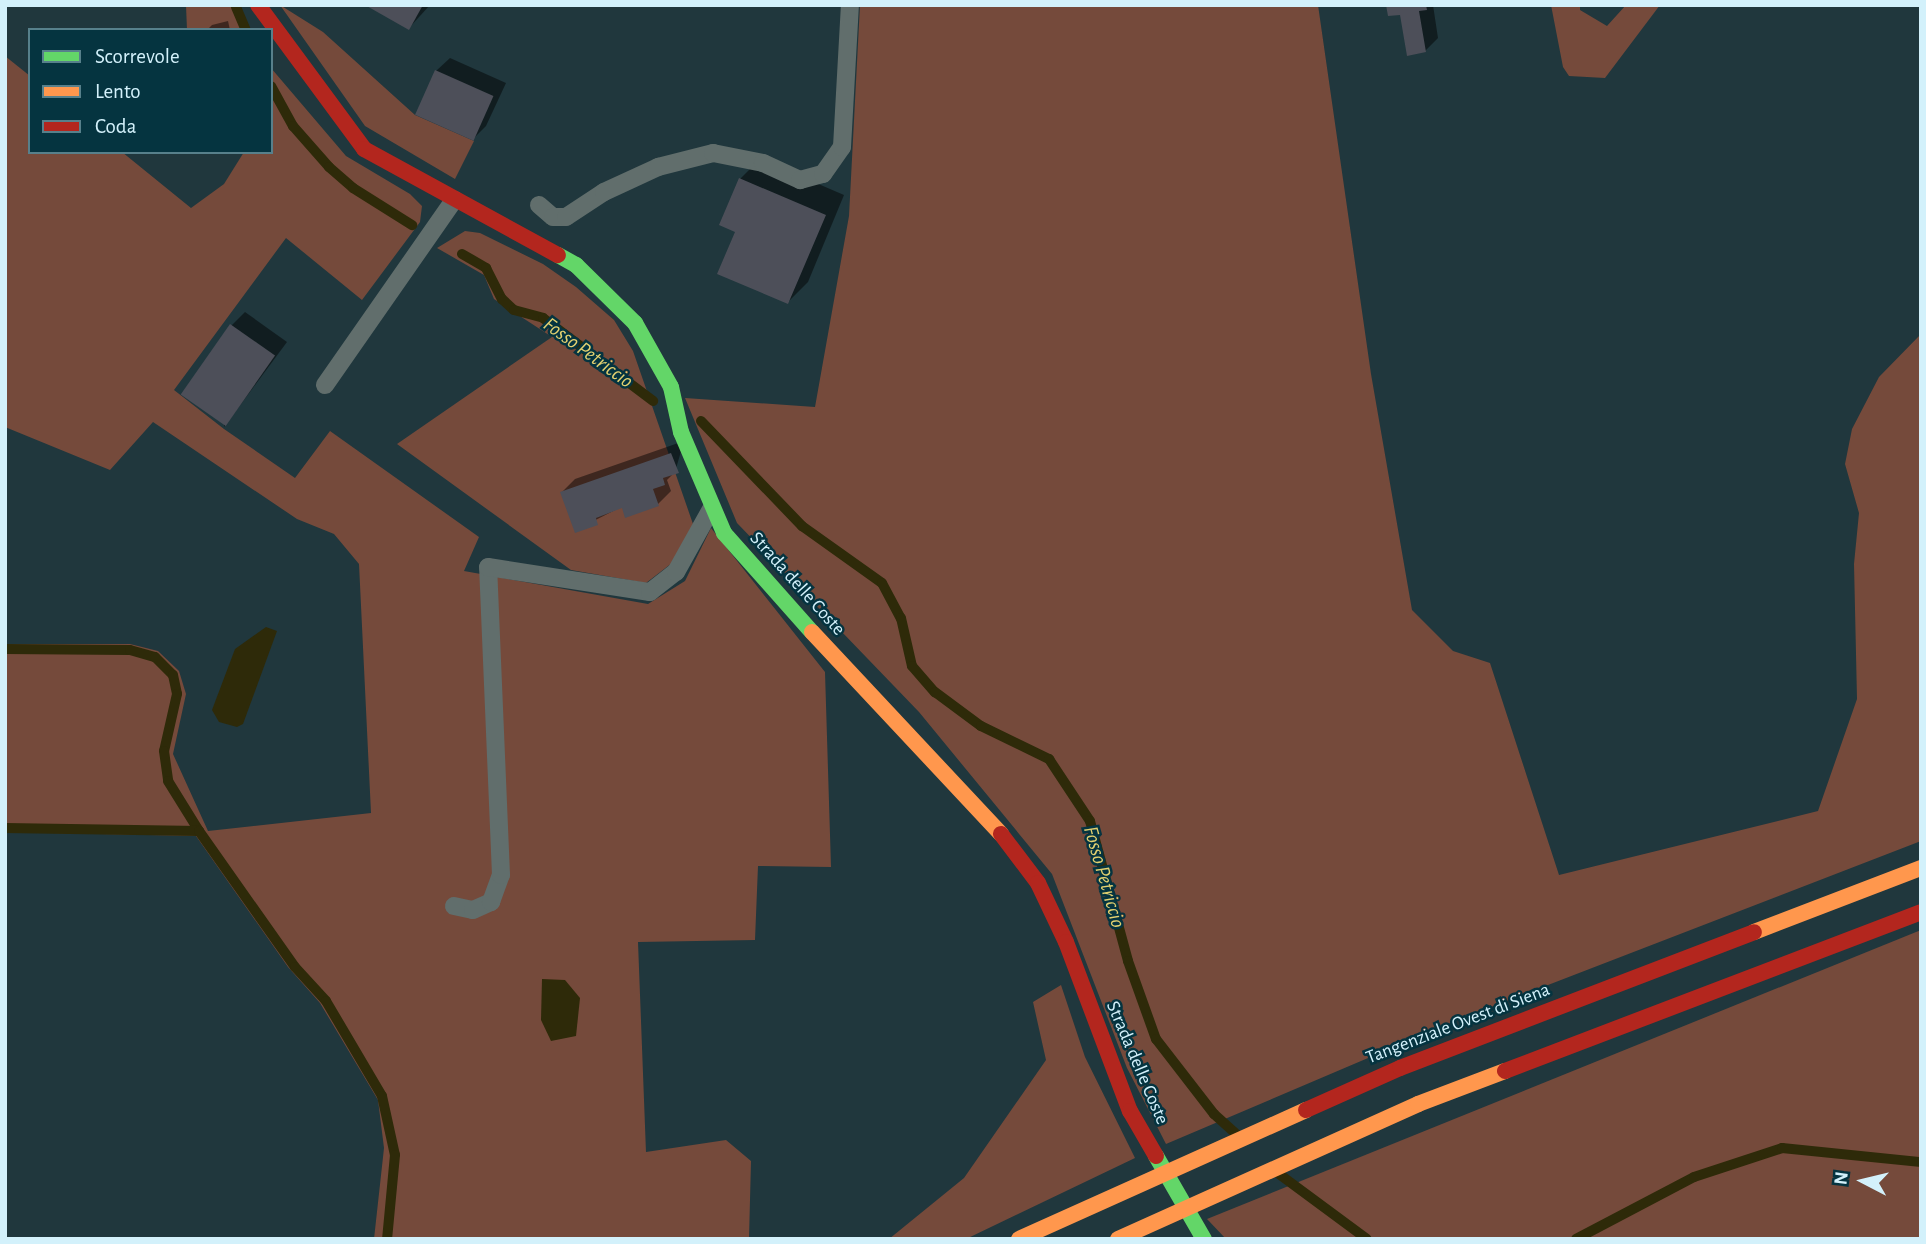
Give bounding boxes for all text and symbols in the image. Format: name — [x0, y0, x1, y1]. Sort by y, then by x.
legend — [28, 28, 273, 154]
text: Scorrevole — [95, 46, 180, 67]
text: Lento — [95, 81, 141, 102]
text: Coda — [95, 116, 136, 137]
water label: Fosso Petriccio — [538, 312, 638, 394]
street label: Strada delle Coste — [744, 527, 850, 641]
water label: Fosso Petriccio — [1077, 823, 1131, 931]
street label: Tangenziale Ovest di Siena — [1363, 978, 1553, 1070]
street label: Strada delle Coste — [1101, 998, 1173, 1128]
north arrow — [1828, 1146, 1898, 1216]
text: N — [1831, 1171, 1852, 1186]

